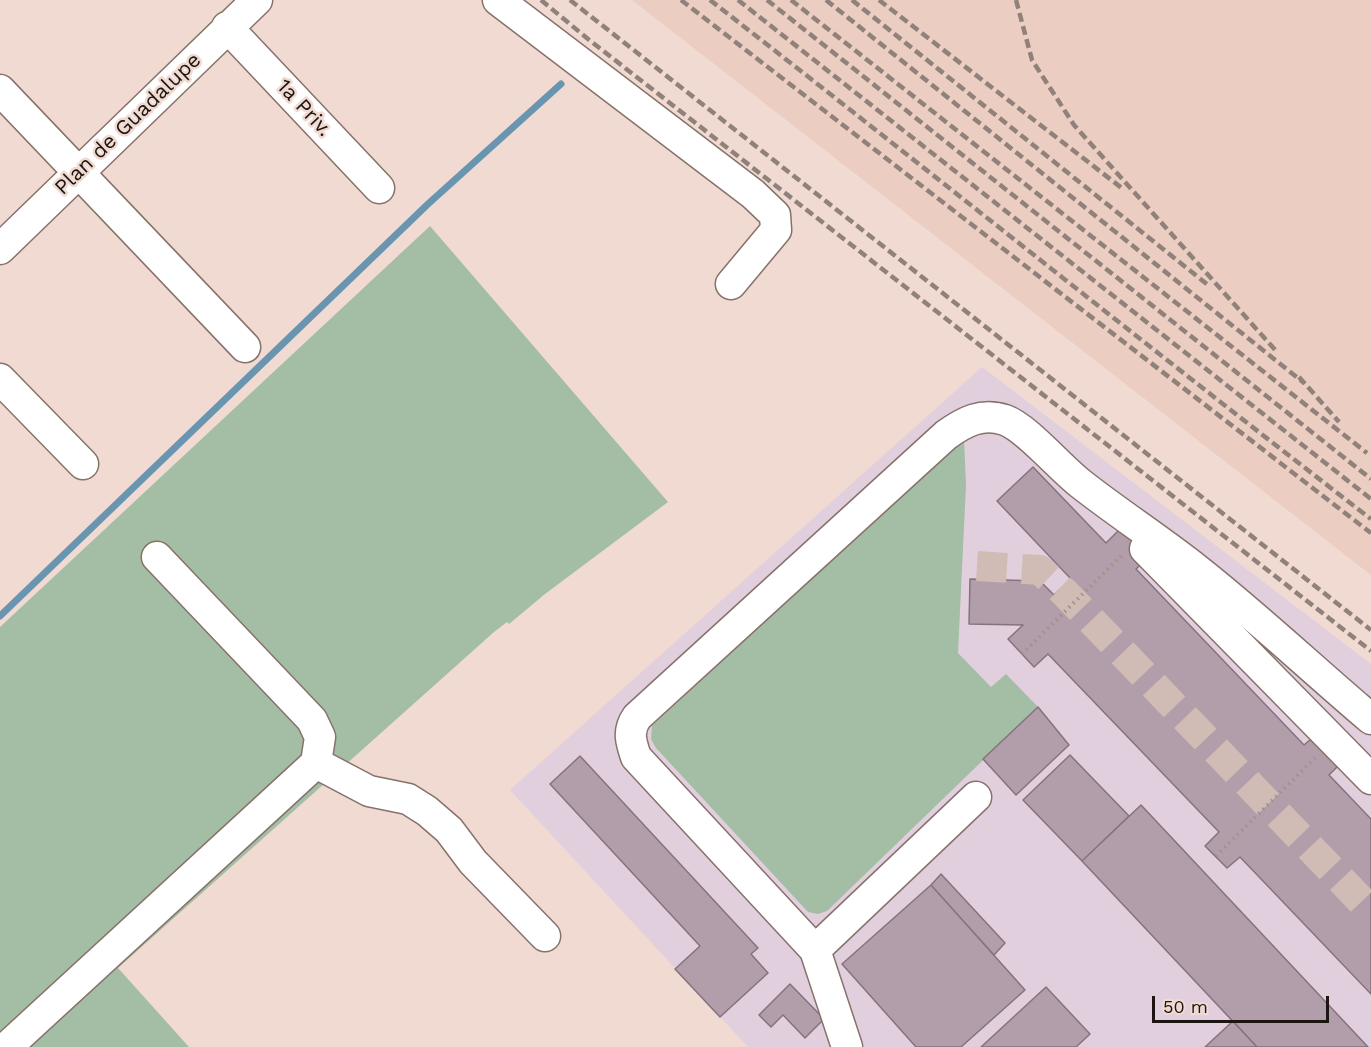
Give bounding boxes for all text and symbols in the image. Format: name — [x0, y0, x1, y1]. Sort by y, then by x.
street label: Plan de Guadalupe — [50, 48, 206, 200]
street label: 1a Priv. — [271, 74, 337, 142]
scale bar — [1155, 984, 1332, 1022]
text: 50 m — [1163, 996, 1208, 1017]

